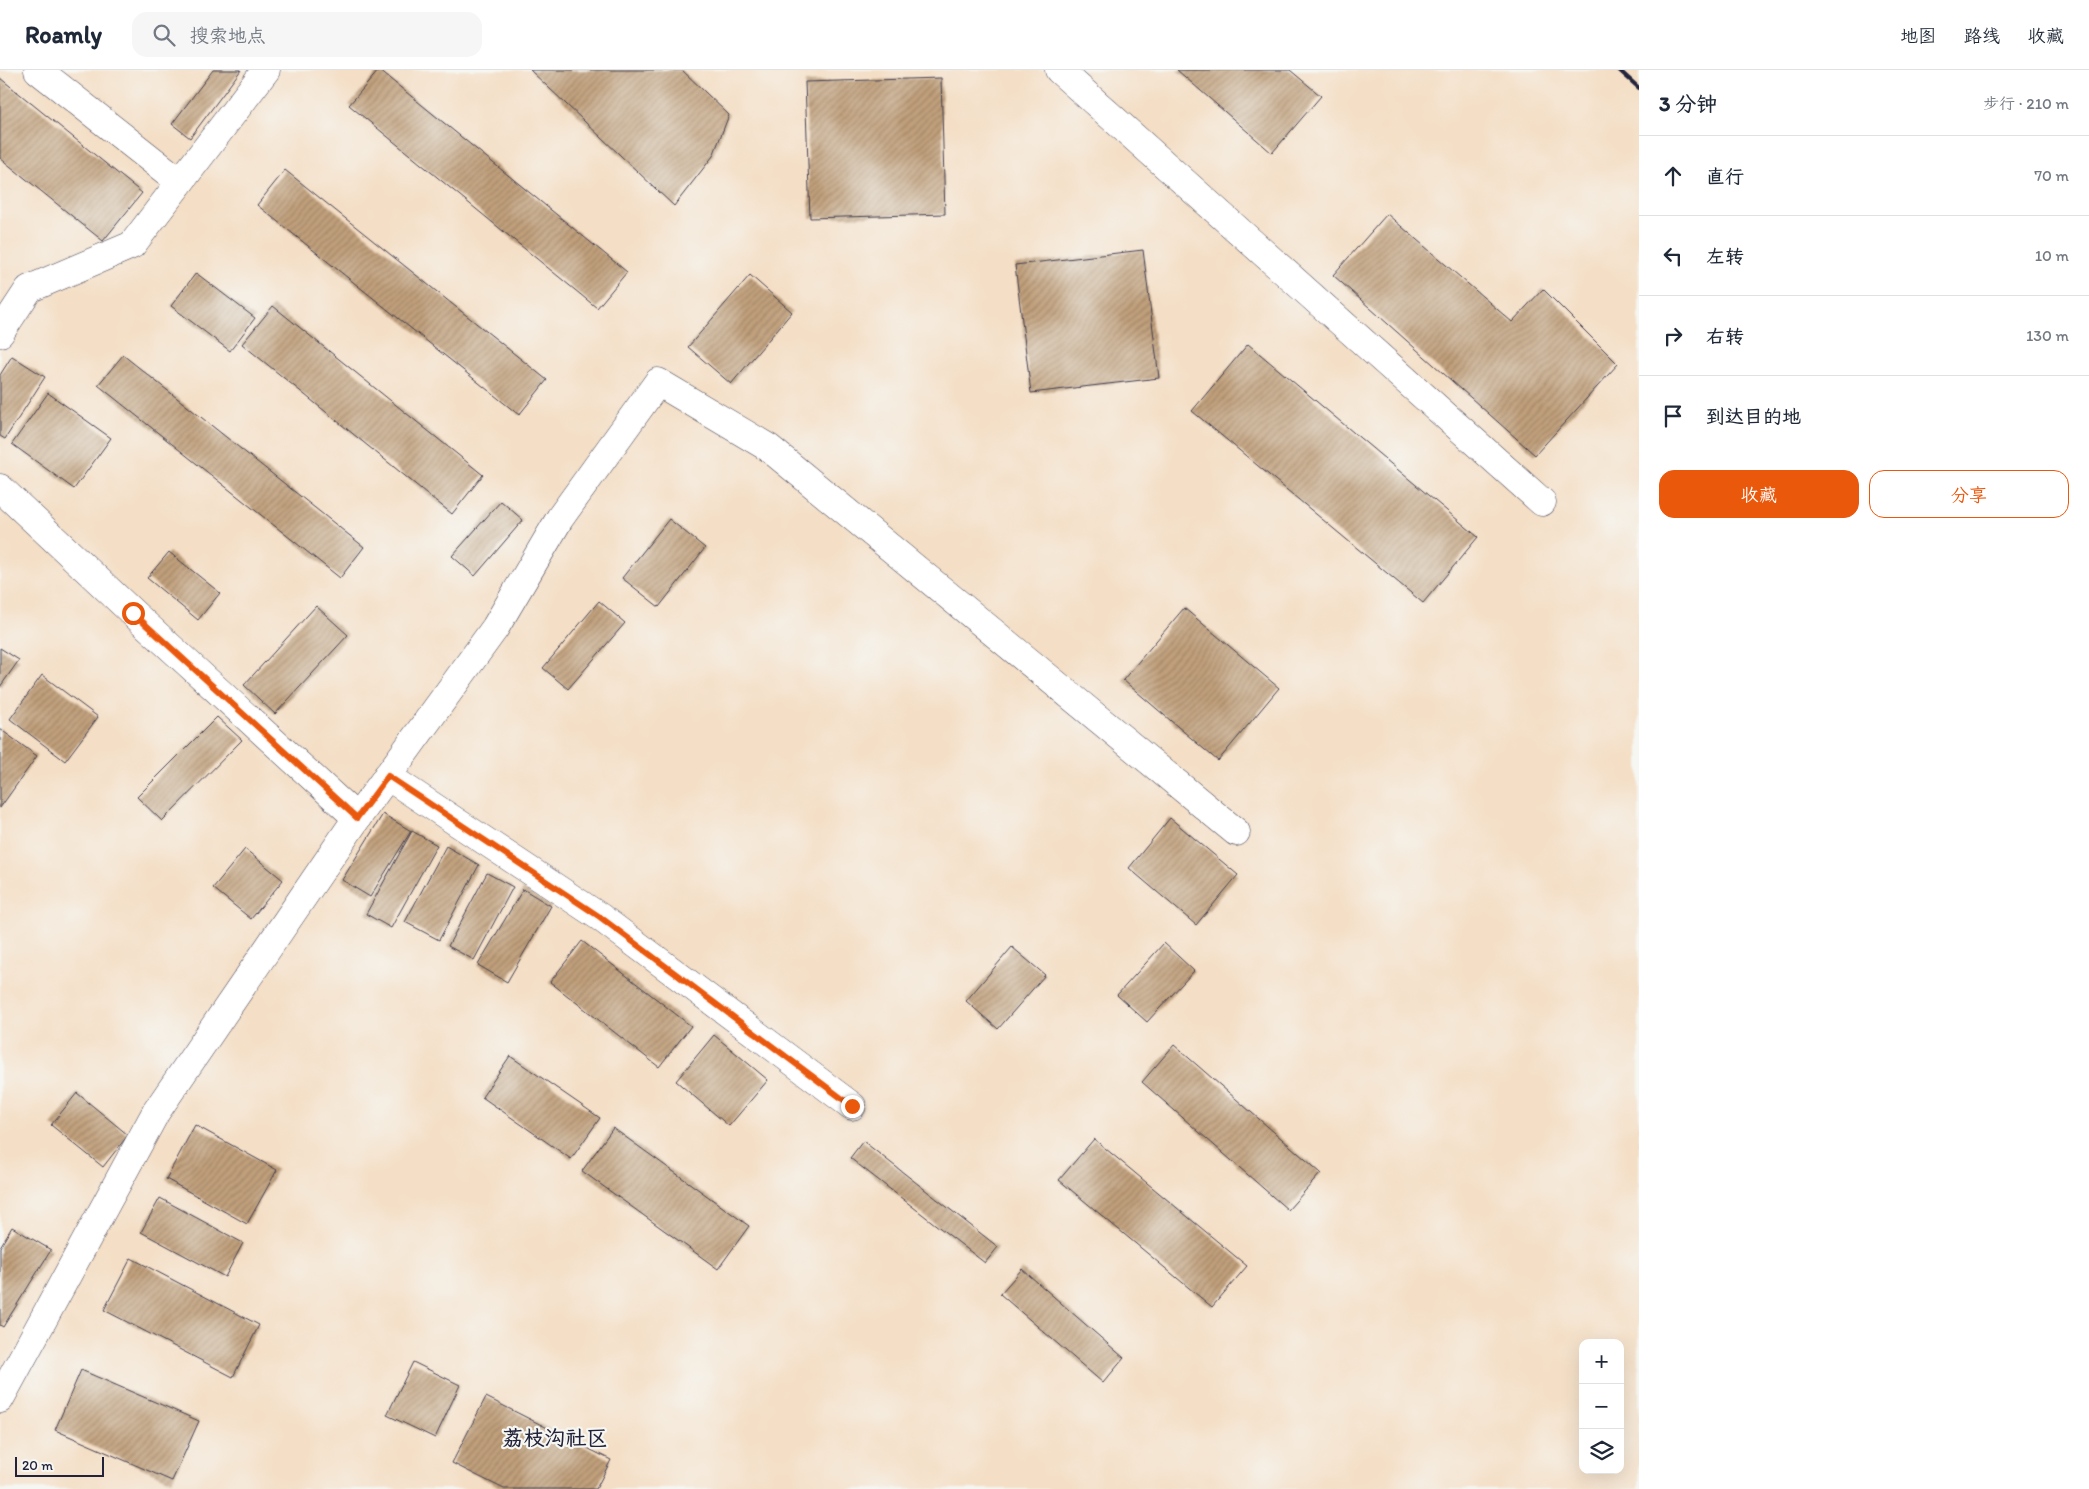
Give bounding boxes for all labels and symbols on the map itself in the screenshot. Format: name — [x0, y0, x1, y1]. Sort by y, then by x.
route start — [122, 602, 145, 625]
route end — [841, 1095, 864, 1118]
district label: 荔枝沟社区 — [503, 1425, 608, 1450]
scale bar — [15, 1454, 104, 1477]

